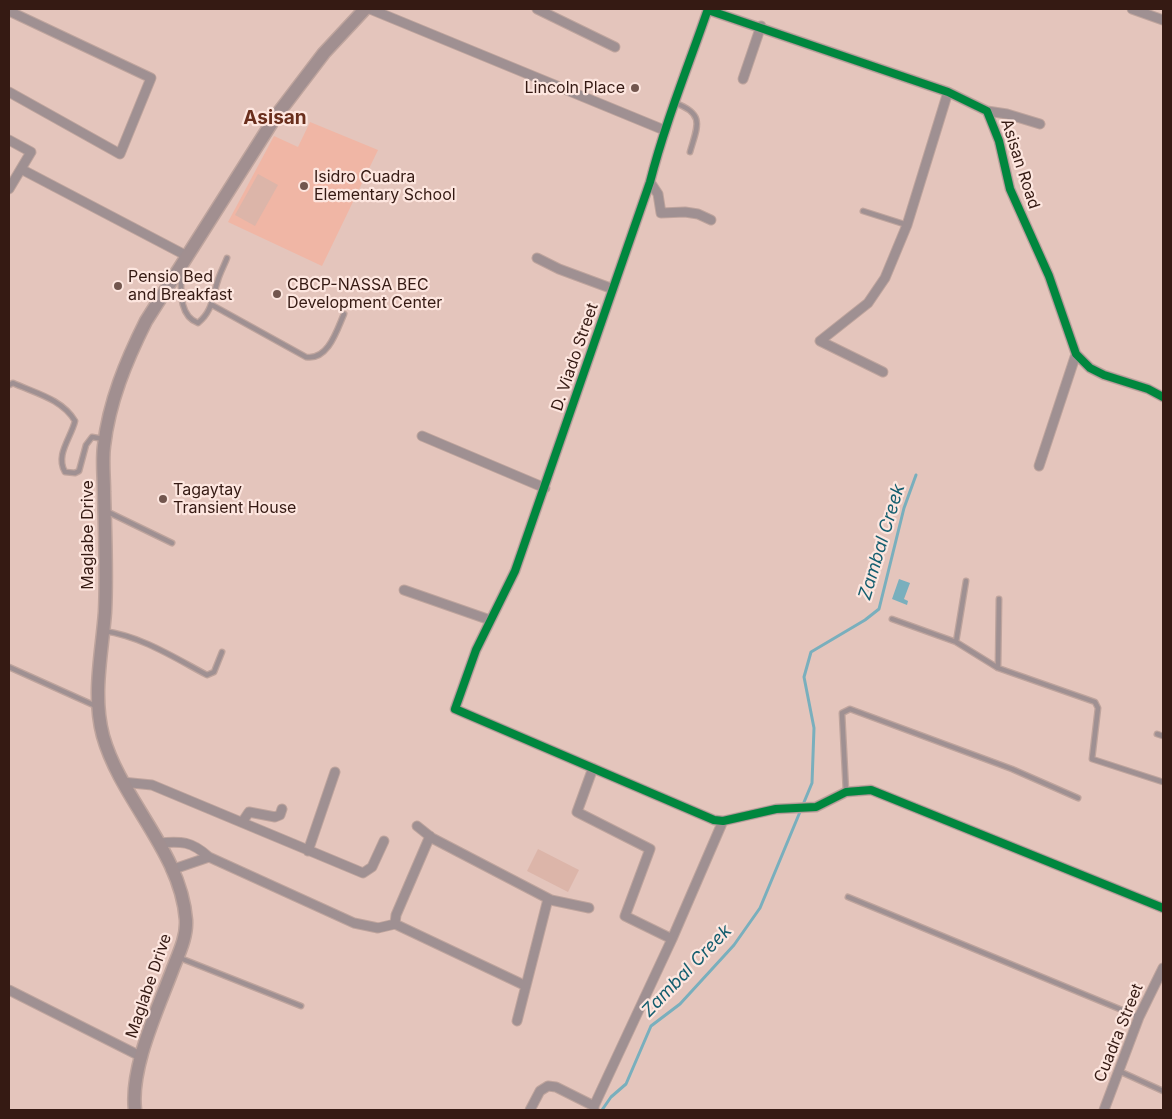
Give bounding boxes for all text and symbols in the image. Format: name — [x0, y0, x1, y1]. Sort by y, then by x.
place label: Lincoln Place — [525, 78, 625, 98]
marker: Lincoln Place — [629, 82, 641, 94]
district label: Asisan — [243, 107, 307, 129]
street label: Asisan Road — [996, 117, 1044, 211]
place label: Isidro Cuadra Elementary School — [314, 167, 456, 205]
marker: Isidro Cuadra Elementary School — [298, 180, 310, 192]
place label: Pensio Bed and Breakfast — [128, 267, 233, 305]
place label: CBCP-NASSA BEC Development Center — [287, 275, 442, 313]
marker: Pensio Bed and Breakfast — [112, 280, 124, 292]
marker: CBCP-NASSA BEC Development Center — [271, 288, 283, 300]
street label: D. Viado Street — [548, 301, 602, 413]
street label: Maglabe Drive — [78, 480, 98, 590]
place label: Tagaytay Transient House — [173, 480, 296, 518]
water label: Zambal Creek — [854, 482, 910, 602]
marker: Tagaytay Transient House — [157, 493, 169, 505]
water label: Zambal Creek — [638, 920, 736, 1022]
street label: Maglabe Drive — [122, 931, 176, 1041]
street label: Cuadra Street — [1091, 981, 1147, 1085]

